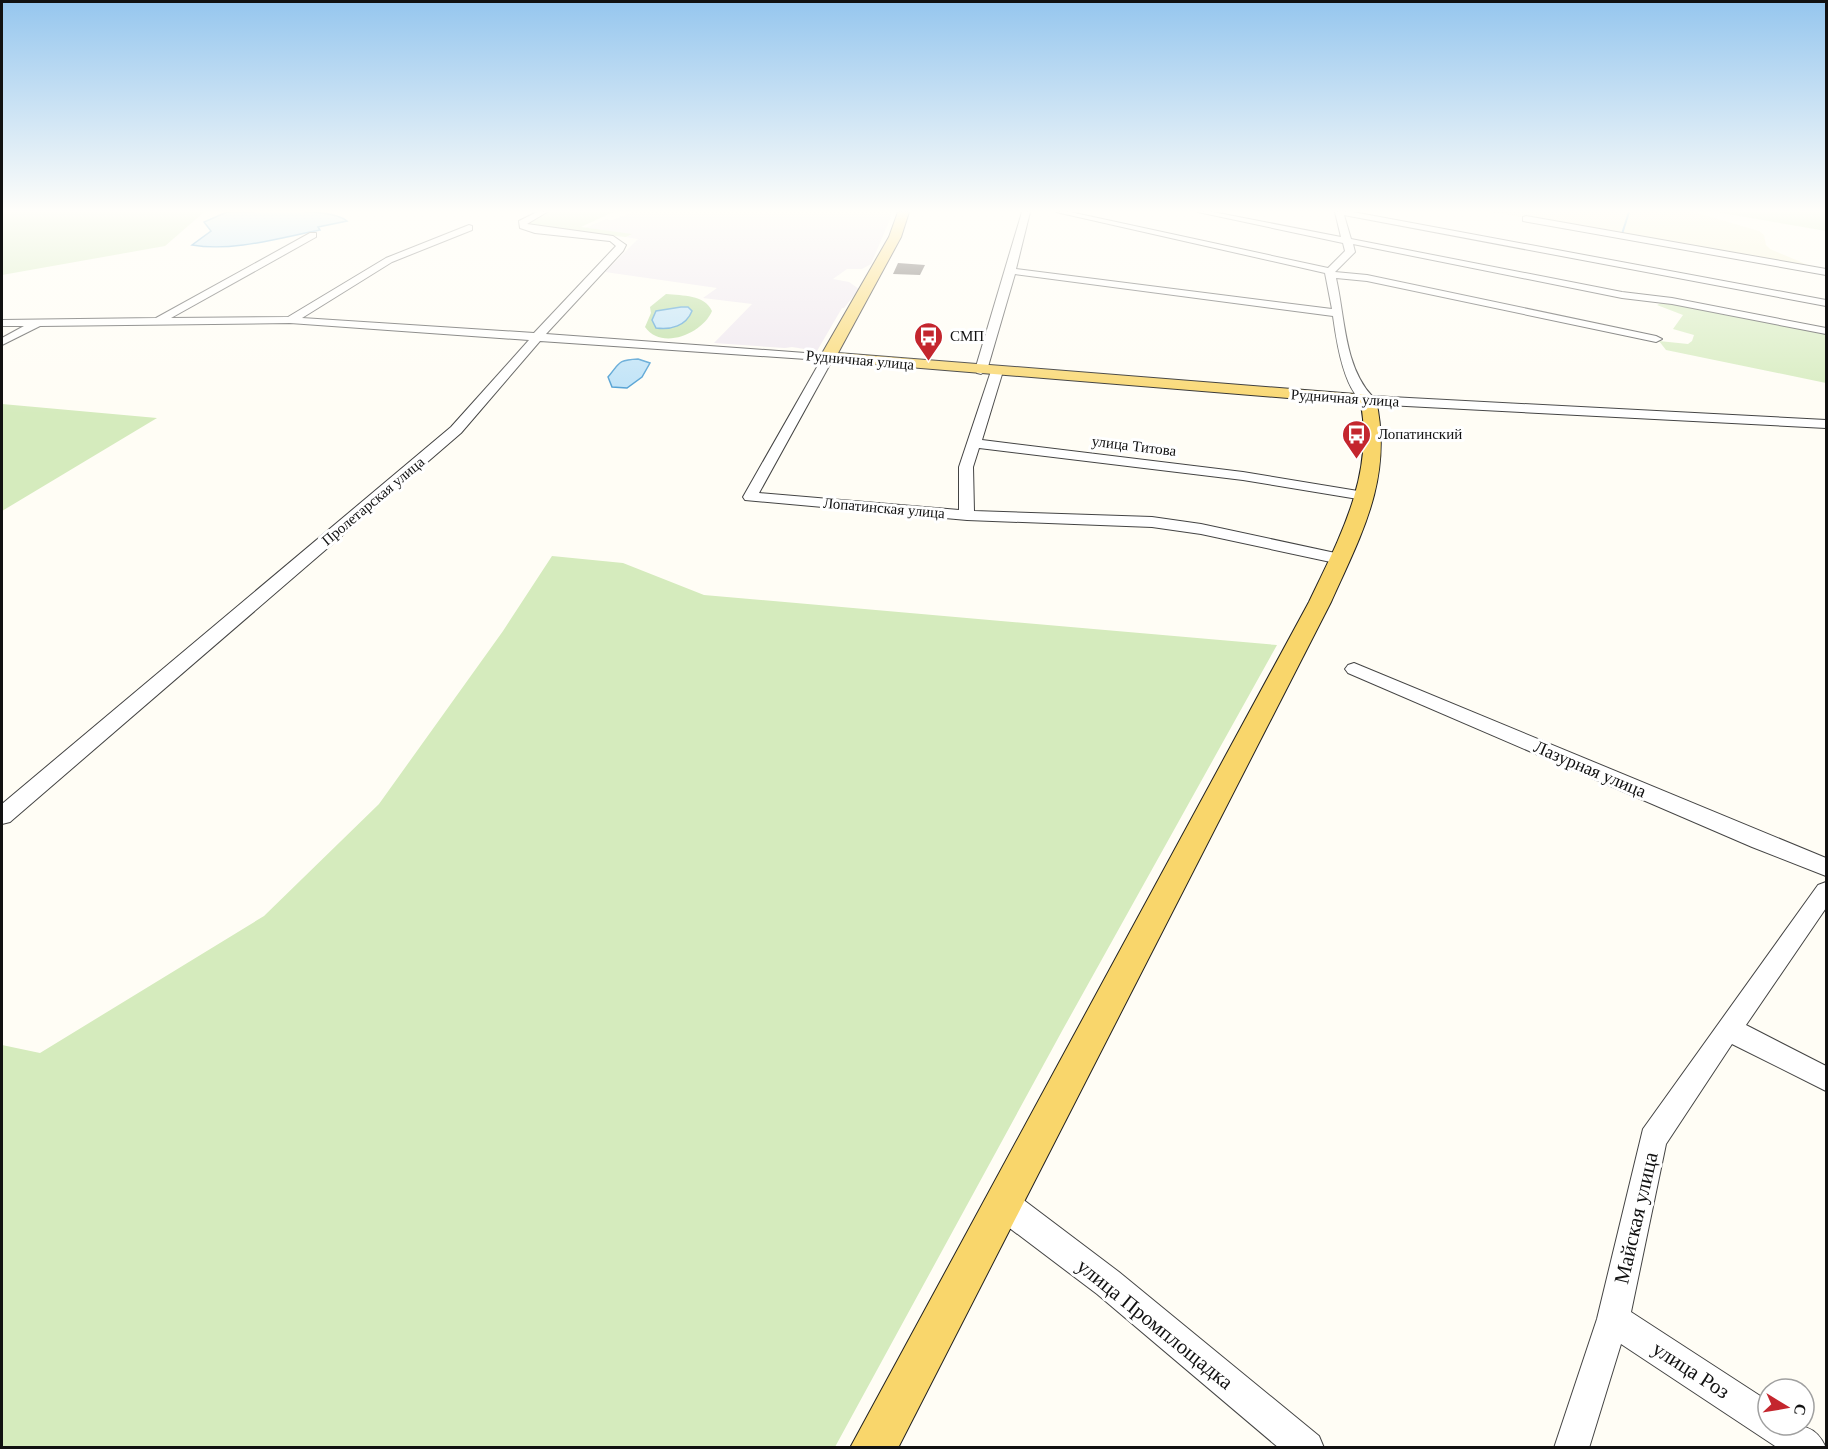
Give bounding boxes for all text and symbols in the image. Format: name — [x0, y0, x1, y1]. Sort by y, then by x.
bus stop icon: СМП — [913, 320, 945, 362]
place label: СМП — [950, 328, 984, 344]
street label: Рудничная улица — [805, 347, 915, 373]
street label: Рудничная улица — [1290, 386, 1400, 410]
bus stop icon: Лопатинский — [1341, 418, 1373, 460]
place label: Лопатинский — [1378, 426, 1462, 442]
street label: улица Титова — [1091, 433, 1177, 459]
street label: Пролетарская улица — [319, 453, 428, 549]
street label: Лопатинская улица — [822, 495, 946, 521]
street label: Лазурная улица — [1531, 736, 1649, 802]
street label: Майская улица — [1609, 1149, 1663, 1286]
street label: улица Промплощадка — [1072, 1254, 1238, 1395]
street label: улица Роз — [1648, 1336, 1734, 1404]
north arrow — [1756, 1377, 1816, 1437]
text: С — [1791, 1402, 1810, 1417]

